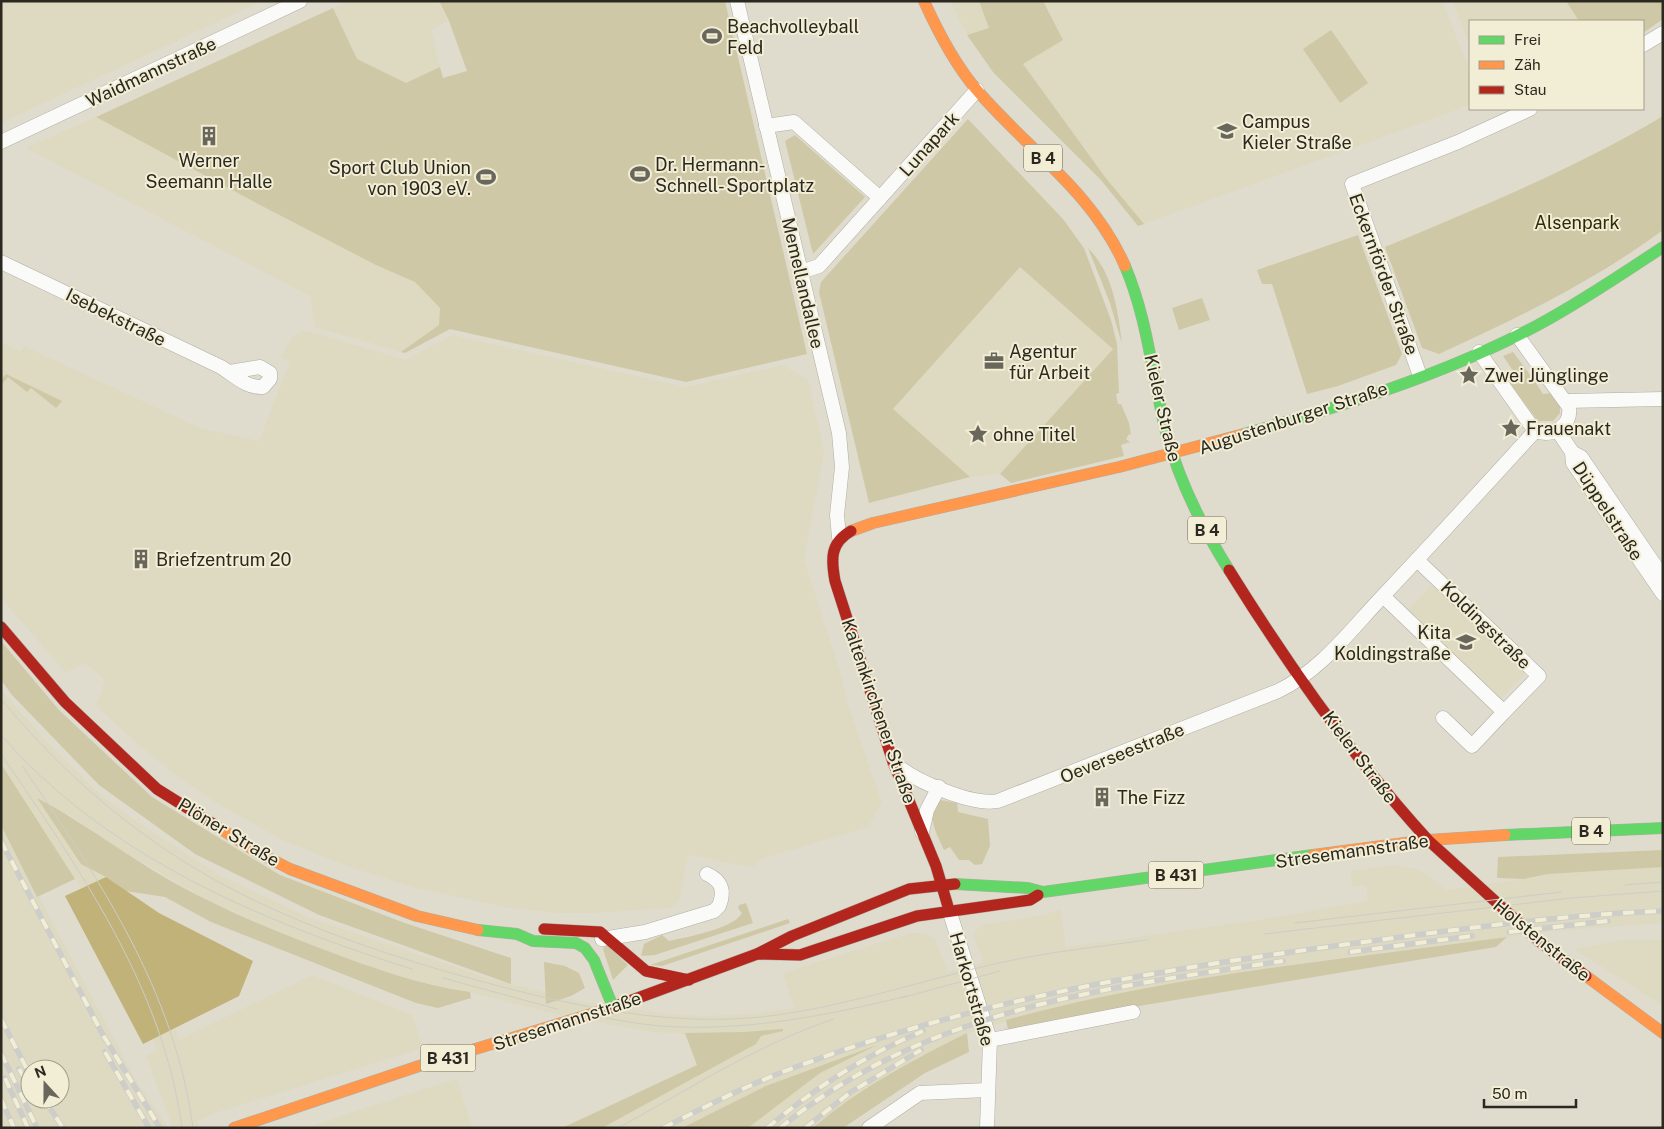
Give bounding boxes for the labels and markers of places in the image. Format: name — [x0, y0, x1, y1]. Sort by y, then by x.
place label: Beachvolleyball Feld — [727, 16, 859, 58]
sports icon: Beachvolleyball Feld — [701, 25, 723, 47]
place label: Campus Kieler Straße — [1242, 111, 1352, 153]
school or university icon: Campus Kieler Straße — [1216, 120, 1238, 142]
building icon: Werner Seemann Halle — [198, 125, 220, 147]
place label: Werner Seemann Halle — [145, 150, 273, 192]
place label: Dr. Hermann- Schnell- Sportplatz — [655, 154, 814, 196]
place label: Sport Club Union von 1903 eV. — [329, 157, 471, 199]
sports icon: Dr. Hermann- Schnell- Sportplatz — [629, 163, 651, 185]
sports icon: Sport Club Union von 1903 eV. — [475, 166, 497, 188]
place label: Agentur für Arbeit — [1009, 341, 1090, 383]
office icon: Agentur für Arbeit — [983, 350, 1005, 372]
place icon: Zwei Jünglinge — [1458, 364, 1480, 386]
place label: Zwei Jünglinge — [1484, 365, 1609, 386]
place icon: Frauenakt — [1500, 417, 1522, 439]
place label: Frauenakt — [1526, 418, 1611, 439]
place icon: ohne Titel — [967, 423, 989, 445]
place label: ohne Titel — [993, 424, 1076, 445]
building icon: Briefzentrum 20 — [130, 548, 152, 570]
place label: Briefzentrum 20 — [156, 549, 292, 570]
place label: Kita Koldingstraße — [1334, 622, 1451, 664]
school or university icon: Kita Koldingstraße — [1455, 631, 1477, 653]
building icon: The Fizz — [1091, 786, 1113, 808]
place label: The Fizz — [1117, 787, 1185, 808]

